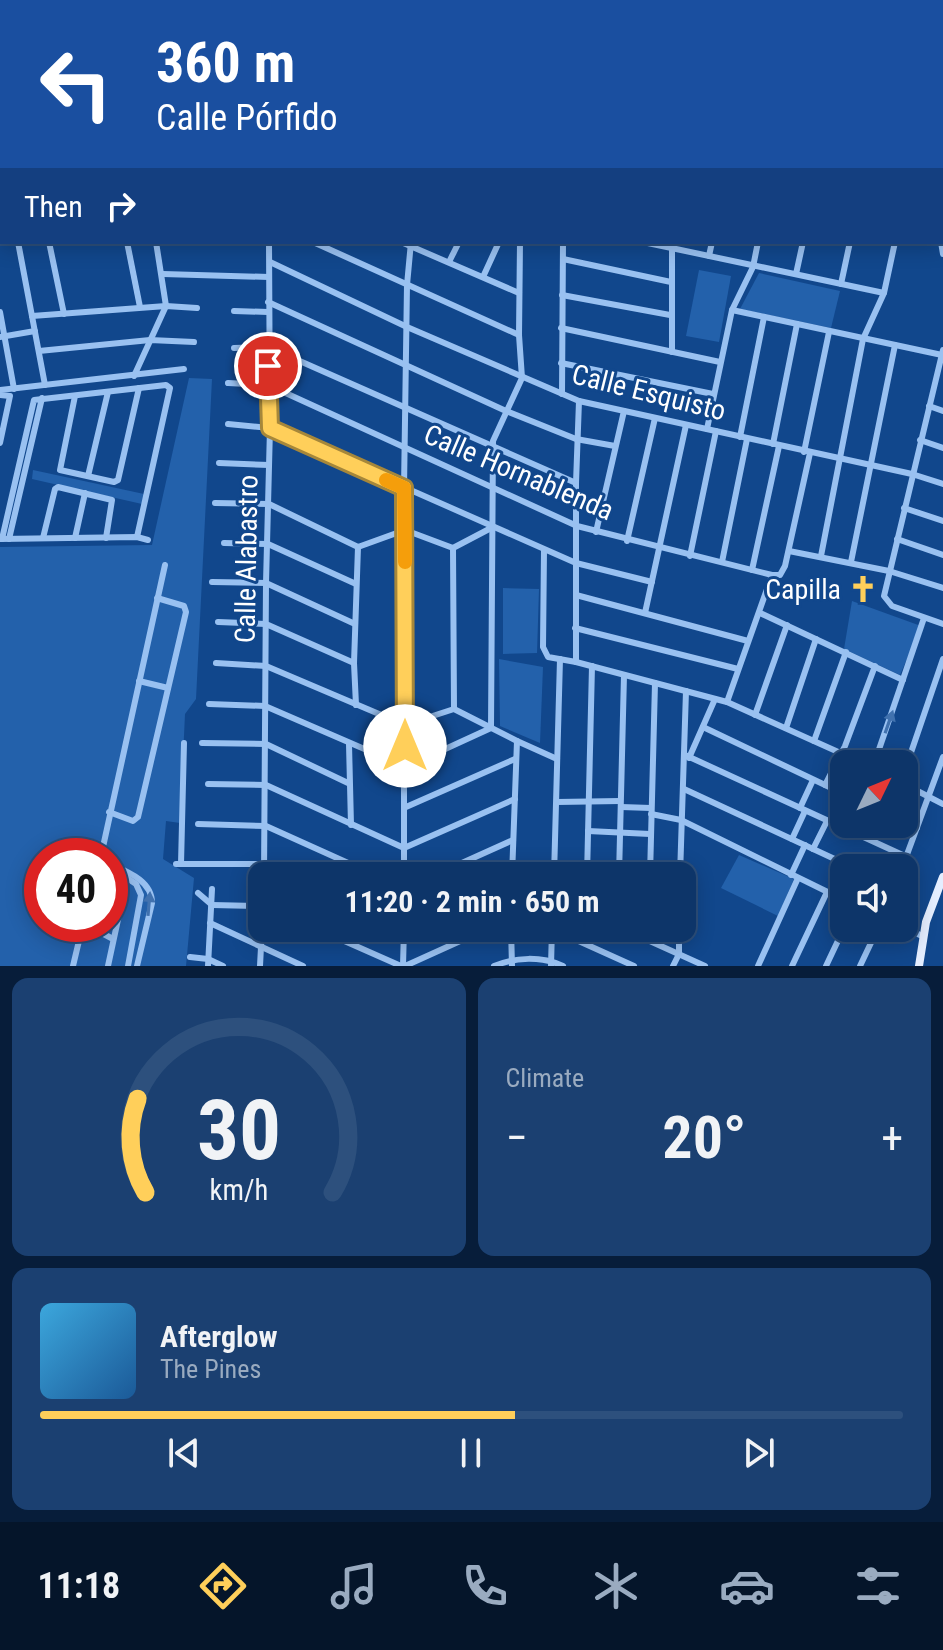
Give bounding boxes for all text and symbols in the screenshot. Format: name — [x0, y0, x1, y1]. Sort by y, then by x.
text: 360 m — [156, 30, 295, 96]
icon: left — [24, 32, 128, 136]
text: Calle Pórfido — [156, 97, 338, 139]
icon: right — [99, 184, 143, 228]
text: Then — [24, 189, 83, 224]
pin — [234, 332, 302, 400]
icon: arrive — [246, 344, 290, 388]
street label: Calle Esquisto — [569, 357, 729, 428]
street label: Calle Hornablenda — [419, 418, 619, 527]
street label: Calle Alabastro — [229, 475, 264, 643]
place label: Capilla — [765, 573, 841, 606]
church icon: Capilla — [848, 574, 878, 604]
position arrow — [363, 704, 447, 788]
one-way arrow — [883, 710, 895, 734]
north arrow — [830, 750, 918, 838]
map controls — [830, 750, 918, 942]
speed limit sign: 40 — [24, 838, 128, 942]
button: sound — [830, 854, 918, 942]
text: 11:20 · 2 min · 650 m — [345, 884, 599, 919]
one-way arrow — [143, 892, 156, 917]
text: Climate — [506, 1063, 584, 1093]
text: 30 — [197, 1082, 281, 1179]
text: 20° — [662, 1102, 746, 1173]
text: − — [506, 1112, 528, 1164]
text: + — [881, 1112, 903, 1164]
text: km/h — [209, 1173, 268, 1207]
text: Afterglow — [160, 1319, 278, 1354]
text: The Pines — [160, 1354, 261, 1384]
icon: previous — [162, 1431, 206, 1475]
icon: pause — [449, 1431, 493, 1475]
icon: next — [737, 1431, 781, 1475]
icon: directions — [195, 1558, 251, 1614]
icon: music — [326, 1558, 382, 1614]
icon: phone — [457, 1558, 513, 1614]
icon: climate — [588, 1558, 644, 1614]
icon: car — [719, 1558, 775, 1614]
icon: filters — [850, 1558, 906, 1614]
text: 11:18 — [37, 1565, 120, 1607]

